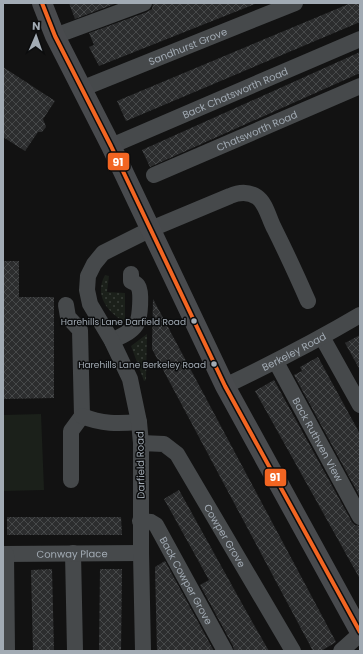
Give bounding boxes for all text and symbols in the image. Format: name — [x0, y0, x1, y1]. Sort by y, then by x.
north arrow — [16, 16, 56, 56]
text: N — [32, 18, 41, 34]
street label: Sandhurst Grove — [146, 24, 230, 69]
street label: Back Chatsworth Road — [180, 64, 290, 122]
street label: Chatsworth Road — [214, 107, 300, 155]
line badge: 91 — [107, 152, 130, 171]
text: 91 — [113, 154, 123, 170]
place label: Harehills Lane Darfield Road — [61, 316, 186, 328]
marker: Harehills Lane Darfield Road — [189, 316, 199, 326]
street label: Berkeley Road — [259, 329, 329, 375]
place label: Harehills Lane Berkeley Road — [78, 359, 206, 371]
marker: Harehills Lane Berkeley Road — [209, 359, 219, 369]
street label: Back Ruthven View — [289, 395, 347, 485]
street label: Darfield Road — [132, 431, 149, 499]
line badge: 91 — [264, 468, 287, 487]
text: 91 — [270, 469, 280, 485]
street label: Cowper Grove — [200, 501, 249, 570]
street label: Back Cowper Grove — [156, 534, 216, 627]
street label: Conway Place — [36, 546, 108, 562]

